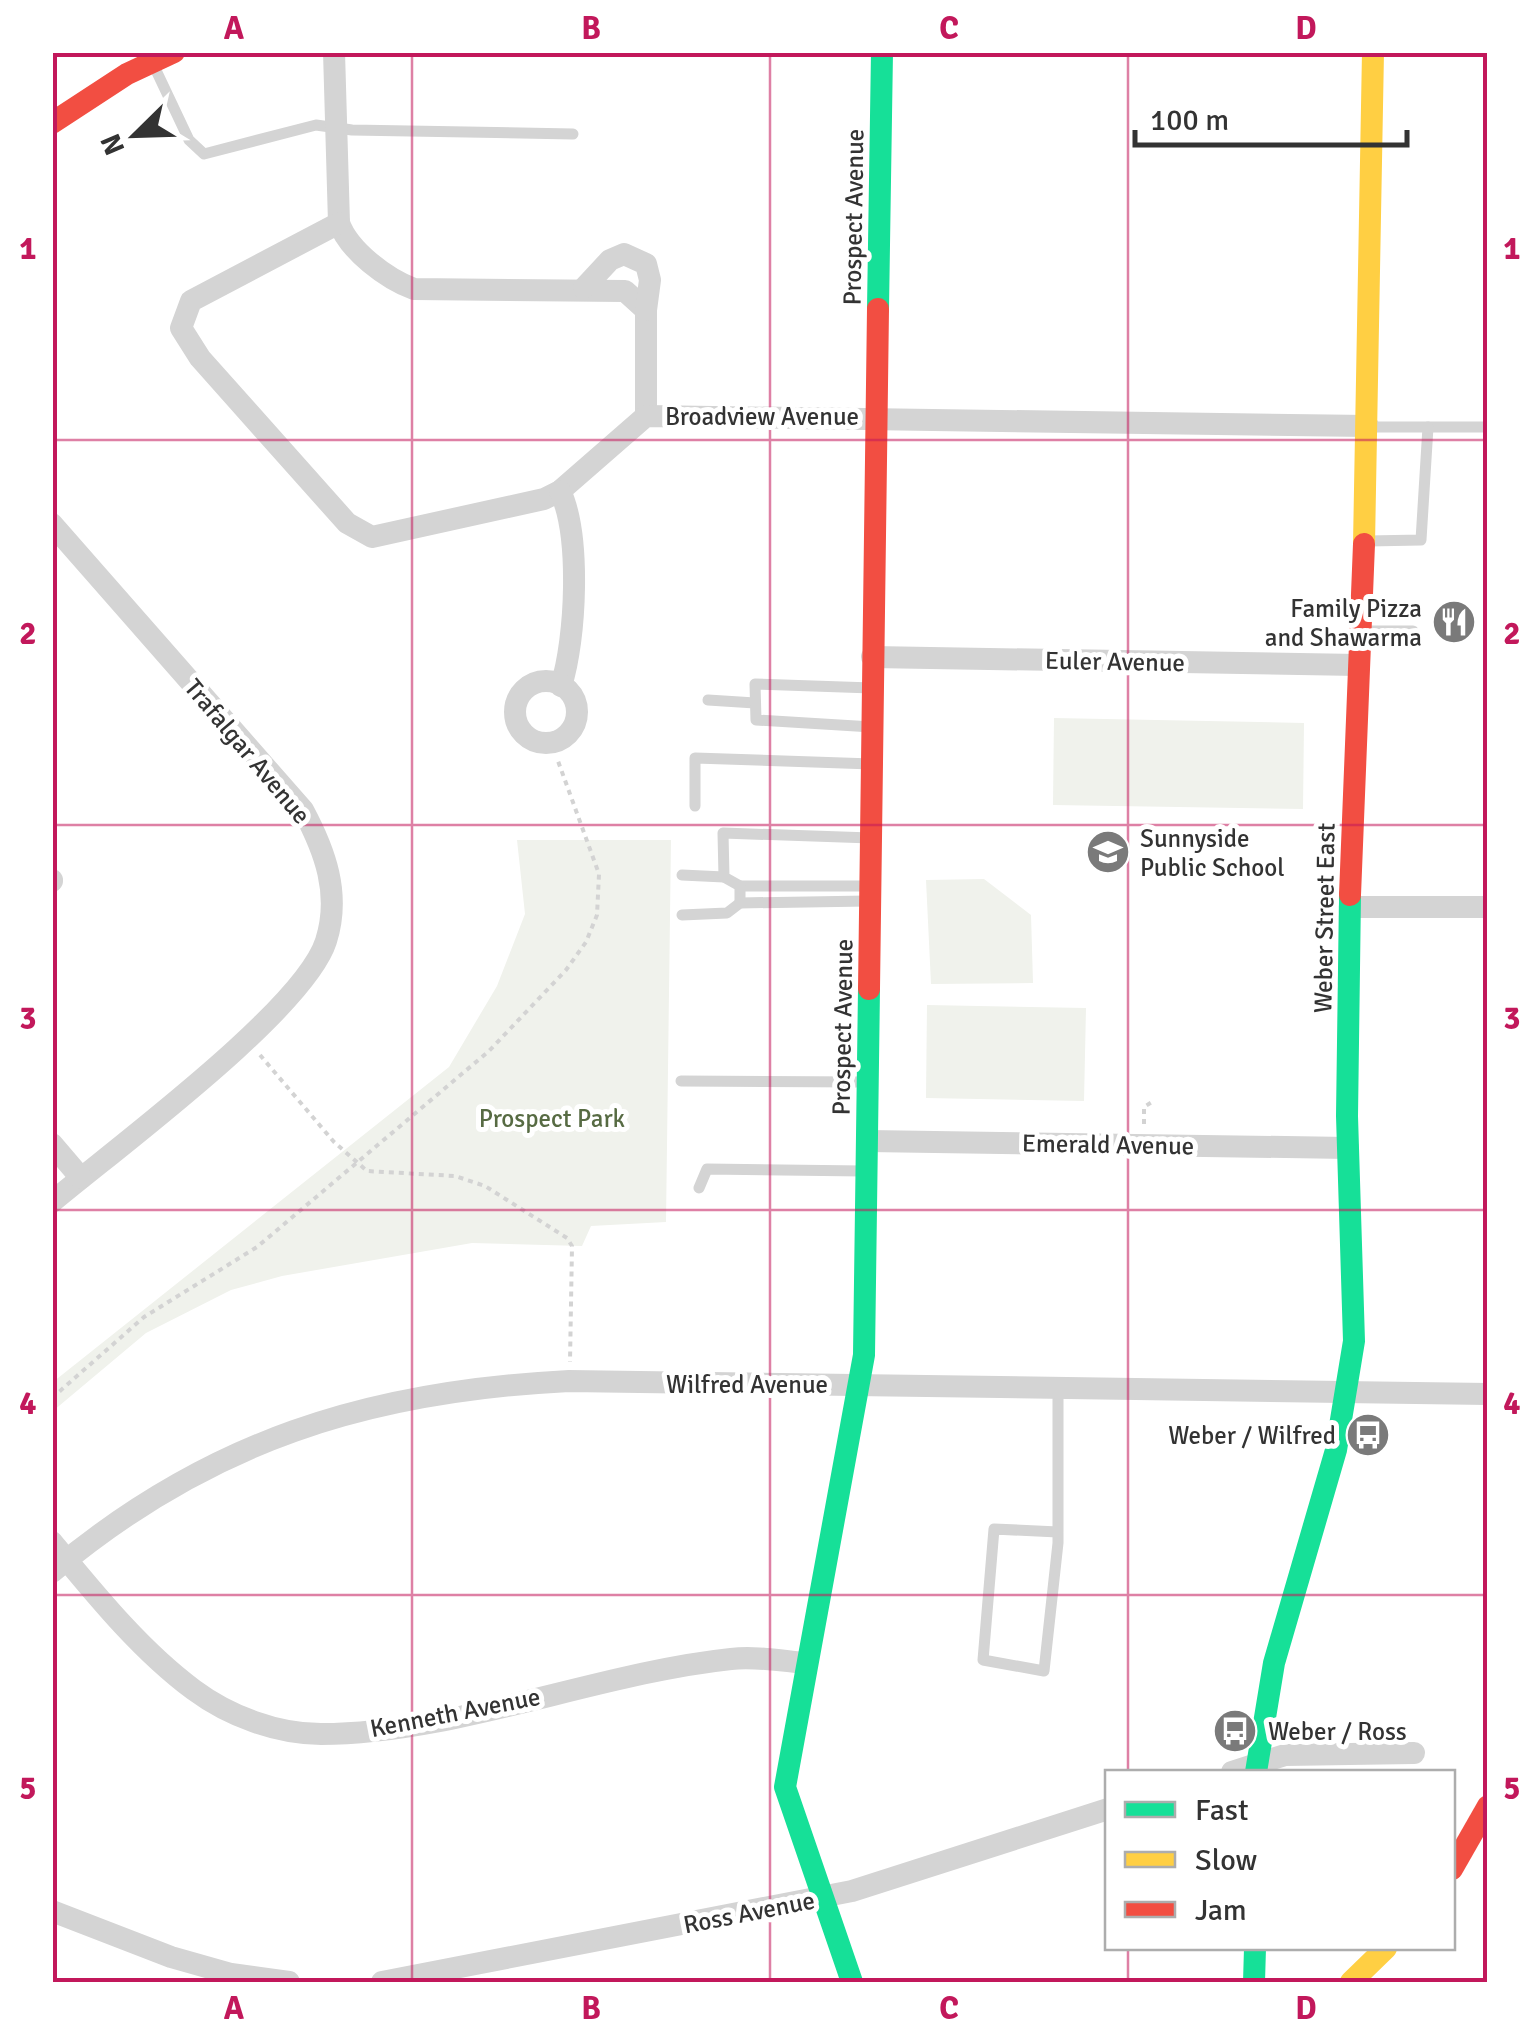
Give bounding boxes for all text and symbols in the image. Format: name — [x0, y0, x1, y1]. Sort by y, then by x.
text: A — [224, 9, 245, 48]
text: B — [581, 9, 601, 48]
text: C — [939, 9, 959, 48]
text: D — [1295, 9, 1317, 48]
north arrow — [85, 85, 185, 185]
scale bar — [1135, 85, 1408, 147]
text: 100 m — [1150, 102, 1229, 139]
text: N — [93, 129, 132, 160]
street label: Prospect Avenue — [836, 129, 871, 306]
text: 1 — [19, 229, 37, 268]
text: 1 — [1503, 229, 1521, 268]
street label: Broadview Avenue — [665, 401, 859, 432]
place label: Family Pizza and Shawarma — [1265, 593, 1422, 653]
restaurant icon: Family Pizza and Shawarma — [1431, 599, 1477, 645]
text: 2 — [19, 614, 37, 653]
text: 2 — [1503, 614, 1521, 653]
street label: Euler Avenue — [1045, 645, 1185, 678]
street label: Trafalgar Avenue — [178, 672, 317, 830]
street label: Weber Street East — [1307, 822, 1342, 1013]
place label: Sunnyside Public School — [1140, 823, 1285, 883]
school or university icon: Sunnyside Public School — [1085, 829, 1131, 875]
street label: Prospect Avenue — [825, 939, 860, 1116]
text: 3 — [19, 999, 37, 1038]
text: 3 — [1503, 999, 1521, 1038]
park label: Prospect Park — [479, 1103, 626, 1134]
street label: Emerald Avenue — [1022, 1127, 1194, 1162]
street label: Wilfred Avenue — [666, 1369, 828, 1400]
text: 4 — [19, 1384, 37, 1423]
text: 4 — [1503, 1384, 1521, 1423]
bus stop icon: Weber / Wilfred — [1345, 1412, 1391, 1458]
place label: Weber / Wilfred — [1168, 1420, 1336, 1451]
street label: Kenneth Avenue — [367, 1681, 543, 1744]
bus stop icon: Weber / Ross — [1212, 1708, 1258, 1754]
place label: Weber / Ross — [1268, 1716, 1407, 1747]
text: 5 — [19, 1769, 37, 1808]
text: 5 — [1503, 1769, 1521, 1808]
legend — [1105, 1770, 1455, 1950]
text: Fast — [1195, 1792, 1248, 1829]
text: Slow — [1195, 1842, 1257, 1879]
street label: Ross Avenue — [681, 1885, 817, 1940]
text: Jam — [1195, 1892, 1247, 1929]
text: A — [224, 1989, 245, 2028]
text: B — [581, 1989, 601, 2028]
text: C — [939, 1989, 959, 2028]
text: D — [1295, 1989, 1317, 2028]

